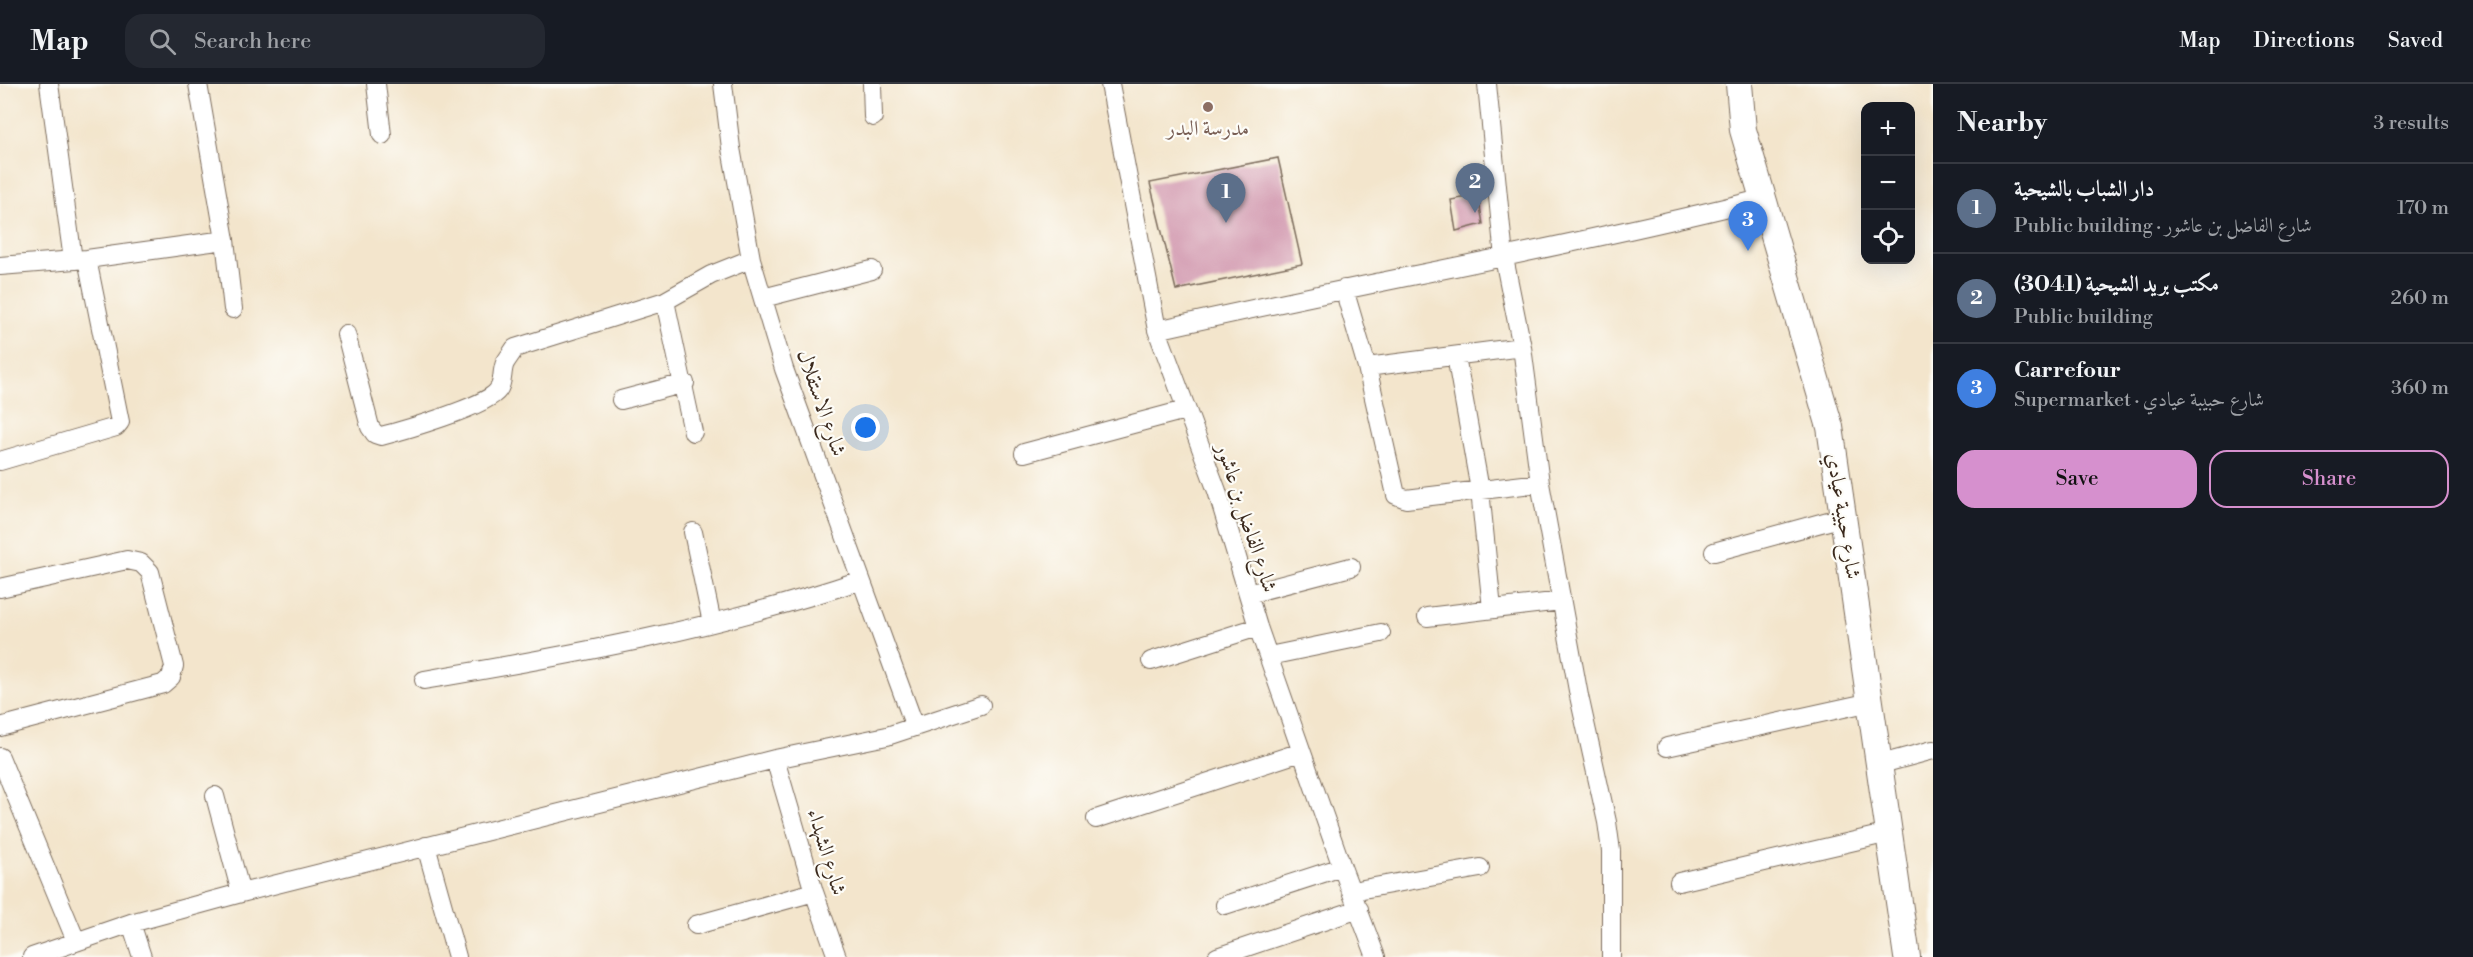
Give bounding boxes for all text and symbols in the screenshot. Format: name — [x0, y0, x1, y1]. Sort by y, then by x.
search box — [125, 14, 545, 68]
text: Map — [30, 24, 89, 59]
icon: search — [146, 25, 179, 58]
text: Search here — [194, 28, 311, 55]
text: Map — [2179, 28, 2221, 54]
text: Directions — [2254, 28, 2355, 54]
text: Saved — [2388, 28, 2443, 54]
marker: مدرسة البدر — [1201, 100, 1215, 114]
map controls — [1861, 102, 1915, 264]
button: + — [1861, 102, 1915, 156]
text: Nearby — [1957, 107, 2047, 139]
text: 3 results — [2373, 111, 2449, 136]
place label: مدرسة البدر — [1165, 116, 1249, 142]
button: − — [1861, 156, 1915, 210]
pin: 2 — [1456, 164, 1494, 213]
pin: 1 — [1206, 174, 1246, 223]
text: دار الشباب بالشيحية — [2014, 176, 2154, 203]
text: 1 — [1972, 196, 1981, 221]
text: 170 m — [2397, 196, 2449, 221]
pin: 3 — [1728, 202, 1768, 251]
button: locate — [1861, 210, 1915, 264]
text: Public building · شارع الفاضل بن عاشور — [2014, 214, 2312, 239]
text: مكتب بريد الشيحية (3041) — [2014, 271, 2219, 298]
text: 2 — [1970, 286, 1983, 311]
text: 260 m — [2391, 286, 2449, 311]
text: Public building — [2014, 305, 2153, 330]
street label: شارع الاستقلال — [787, 346, 851, 461]
text: Carrefour — [2014, 357, 2121, 384]
text: 3 — [1970, 376, 1983, 401]
text: 360 m — [2391, 376, 2449, 401]
text: Supermarket · شارع حبيبة عيادي — [2014, 388, 2264, 413]
your location — [851, 413, 880, 442]
street label: شارع الفاضل بن عاشور — [1205, 438, 1282, 597]
button: Save — [1957, 450, 2197, 508]
button: Share — [2209, 450, 2449, 508]
street label: شارع حبيبة عيادي — [1816, 451, 1866, 582]
street label: شارع الشهداء — [797, 806, 851, 900]

